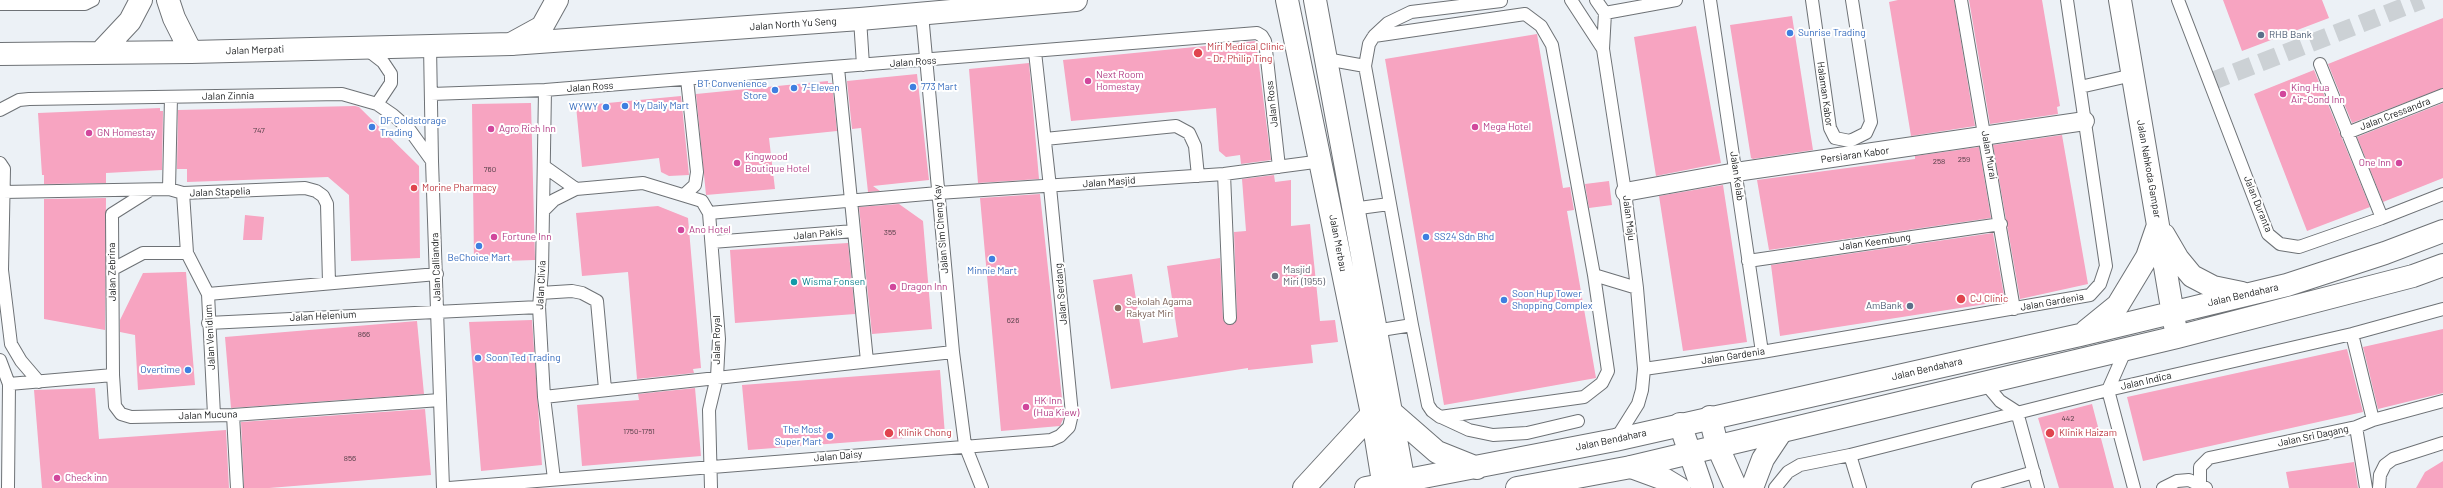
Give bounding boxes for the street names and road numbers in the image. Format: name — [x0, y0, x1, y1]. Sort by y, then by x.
street label: Jalan North Yu Seng — [749, 15, 837, 33]
street label: Jalan Merpati — [226, 43, 284, 57]
street label: Jalan Ross — [889, 54, 937, 70]
street label: Halaman Kabor — [1814, 61, 1836, 127]
street label: Jalan Ross — [566, 79, 614, 95]
street label: Jalan Ross — [1264, 80, 1280, 128]
street label: Jalan Zinnia — [202, 90, 254, 102]
street label: Jalan Cressandra — [2358, 95, 2432, 133]
street label: Jalan Nahkoda Gampar — [2134, 119, 2164, 219]
street label: Jalan Murai — [1979, 130, 1999, 180]
street label: Persiaran Kabor — [1820, 144, 1890, 166]
street label: Jalan Kelab — [1728, 150, 1746, 202]
street label: Jalan Masjid — [1082, 174, 1136, 190]
street label: Jalan Duranta — [2241, 174, 2275, 234]
street label: Jalan Sim Cheng Kay — [931, 184, 951, 274]
street label: Jalan Stapelia — [189, 185, 251, 199]
street label: Jalan Maju — [1620, 195, 1638, 241]
street label: Jalan Merbau — [1327, 214, 1349, 272]
street label: Jalan Pakis — [793, 226, 843, 242]
street label: Jalan Keembung — [1838, 231, 1912, 253]
street label: Jalan Calliandra — [429, 233, 443, 301]
street label: Jalan Zebrina — [105, 243, 119, 301]
street label: Jalan Clivia — [534, 260, 548, 310]
street label: Jalan Serdang — [1052, 263, 1070, 325]
street label: Jalan Bendahara — [2206, 281, 2280, 309]
street label: Jalan Gardenia — [2019, 291, 2085, 313]
street label: Jalan Venidium — [202, 304, 218, 370]
street label: Jalan Helenium — [289, 308, 357, 324]
street label: Jalan Royal — [711, 316, 723, 364]
street label: Jalan Gardenia — [1700, 345, 1766, 367]
street label: Jalan Bendahara — [1890, 355, 1964, 383]
street label: Jalan Indica — [2119, 369, 2173, 393]
street label: Jalan Mucuna — [178, 408, 238, 422]
street label: Jalan Sri Dagang — [2276, 423, 2350, 449]
street label: Jalan Bendahara — [1574, 427, 1648, 453]
street label: Jalan Daisy — [813, 448, 863, 464]

